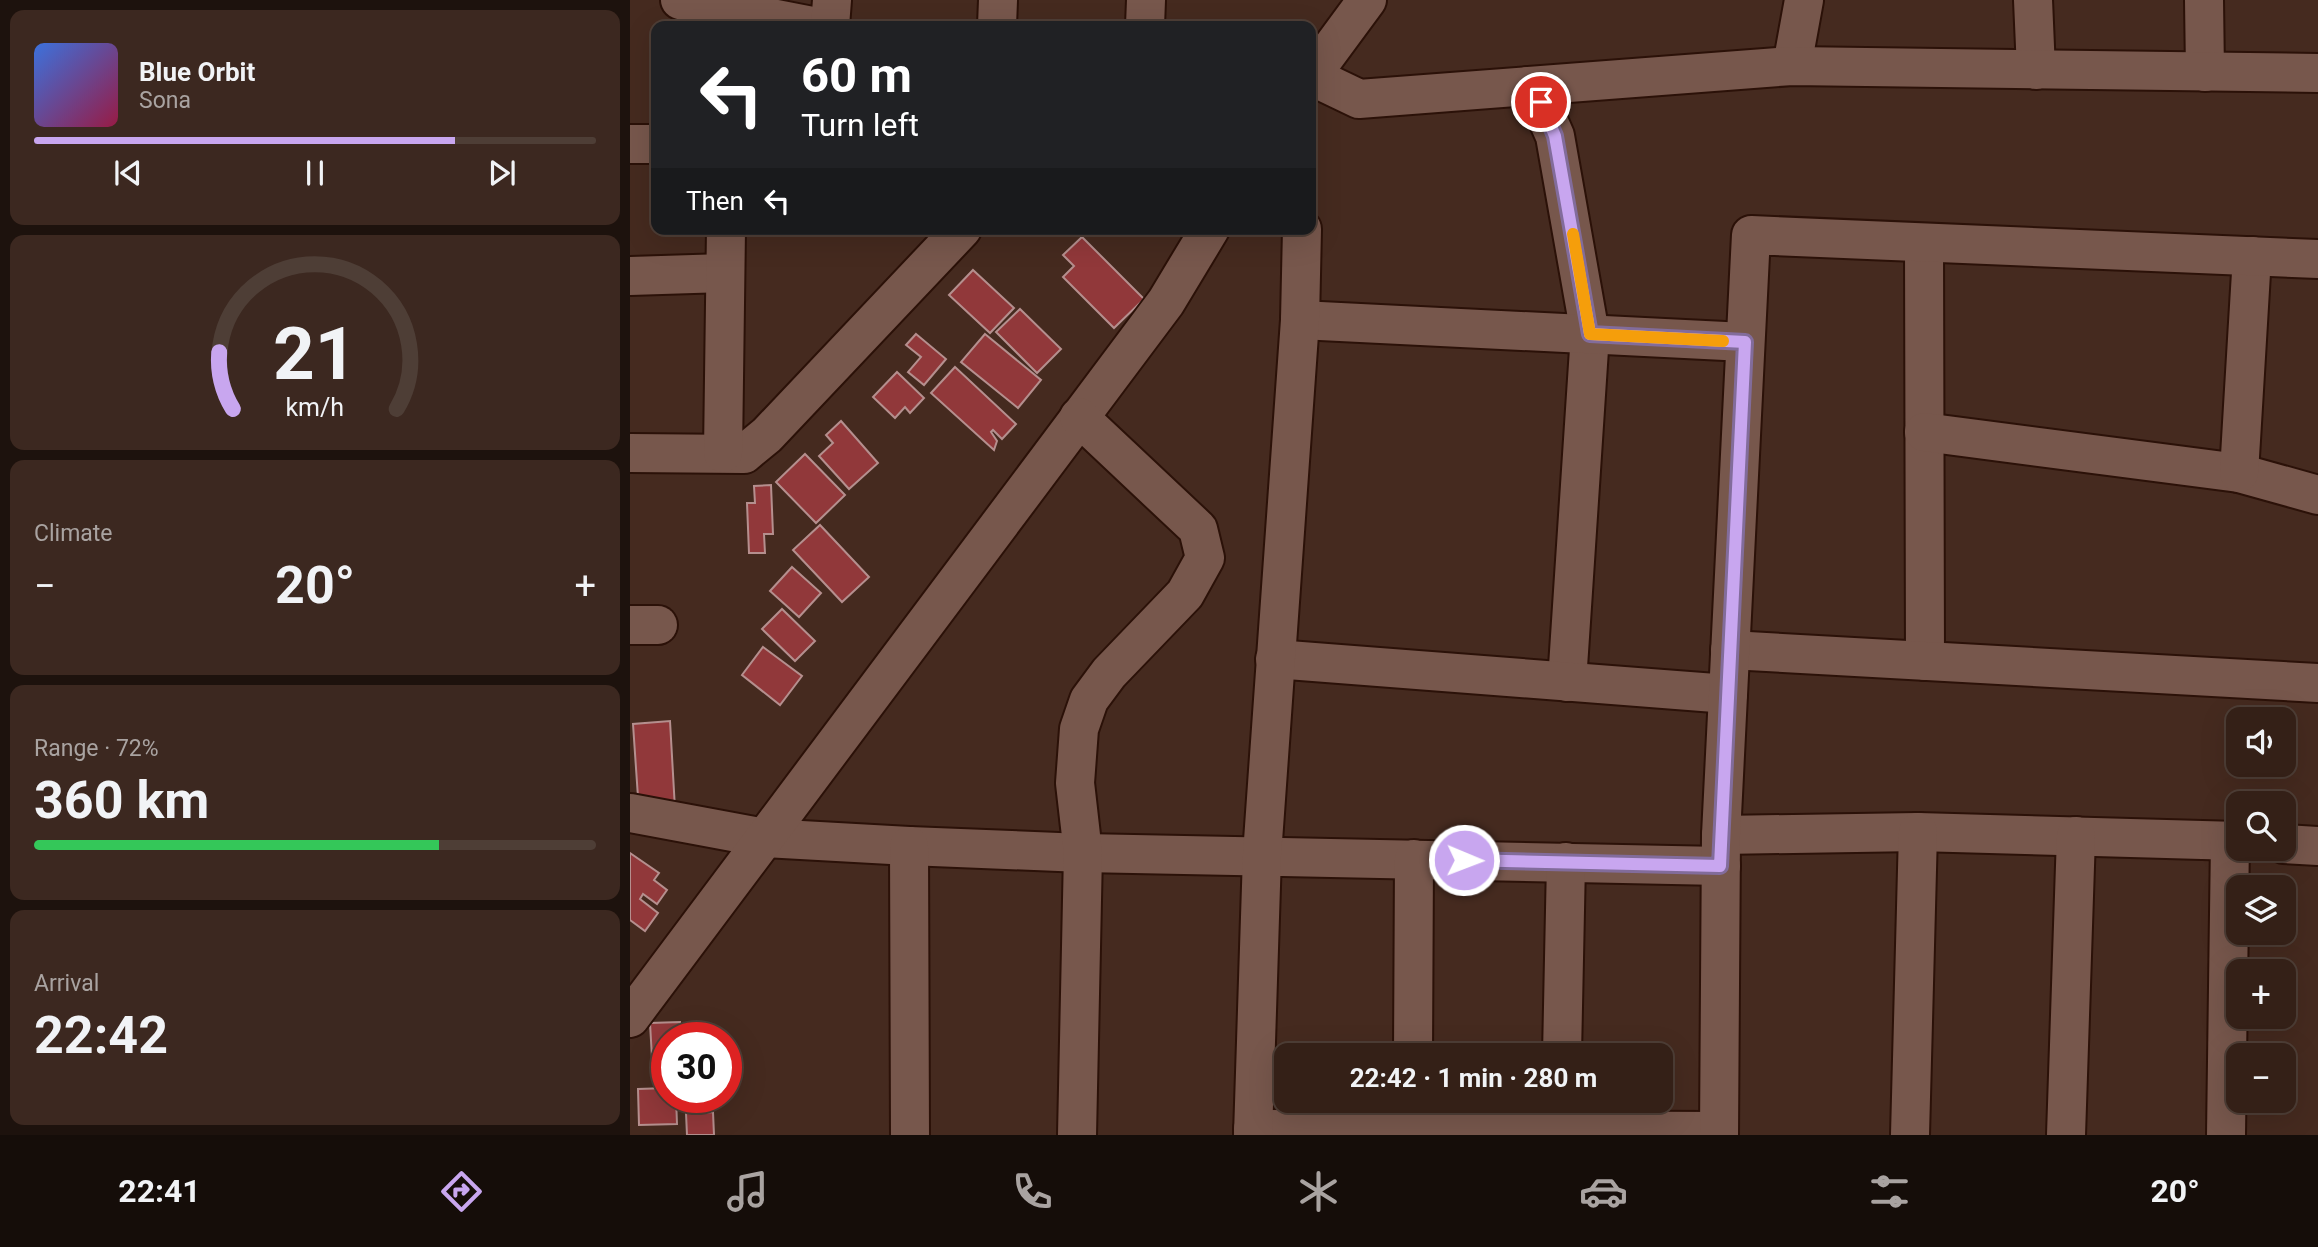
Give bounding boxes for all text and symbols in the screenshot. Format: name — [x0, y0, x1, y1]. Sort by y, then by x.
text: 60 m — [801, 47, 912, 104]
icon: left — [686, 49, 777, 140]
text: Blue Orbit — [139, 57, 255, 87]
pin — [1511, 72, 1571, 132]
icon: arrive — [1522, 83, 1560, 121]
text: Sona — [139, 87, 191, 114]
text: Turn left — [801, 106, 919, 144]
icon: previous — [109, 154, 147, 192]
icon: pause — [296, 154, 334, 192]
icon: next — [483, 154, 521, 192]
icon: left — [758, 182, 796, 220]
text: Then — [686, 186, 744, 216]
text: 21 — [273, 311, 357, 397]
text: km/h — [286, 392, 344, 421]
text: Climate — [34, 520, 113, 547]
text: 20° — [275, 555, 355, 616]
text: − — [34, 564, 56, 608]
text: + — [574, 564, 596, 608]
map controls — [2226, 707, 2296, 1113]
button: sound — [2226, 707, 2296, 777]
text: Range · 72% — [34, 735, 159, 762]
text: 360 km — [34, 770, 209, 831]
button: search — [2226, 791, 2296, 861]
position arrow — [1427, 823, 1501, 897]
button: layers — [2226, 875, 2296, 945]
button: + — [2226, 959, 2296, 1029]
text: Arrival — [34, 970, 99, 997]
text: 22:42 — [34, 1005, 168, 1066]
speed limit sign: 30 — [651, 1022, 742, 1113]
button: − — [2226, 1043, 2296, 1113]
text: 22:42 · 1 min · 280 m — [1350, 1063, 1597, 1093]
icon: directions — [437, 1167, 486, 1216]
icon: music — [723, 1167, 772, 1216]
icon: phone — [1008, 1167, 1057, 1216]
icon: climate — [1294, 1167, 1343, 1216]
icon: car — [1579, 1167, 1628, 1216]
icon: filters — [1865, 1167, 1914, 1216]
text: 22:41 — [118, 1172, 201, 1210]
text: 20° — [2150, 1172, 2200, 1210]

